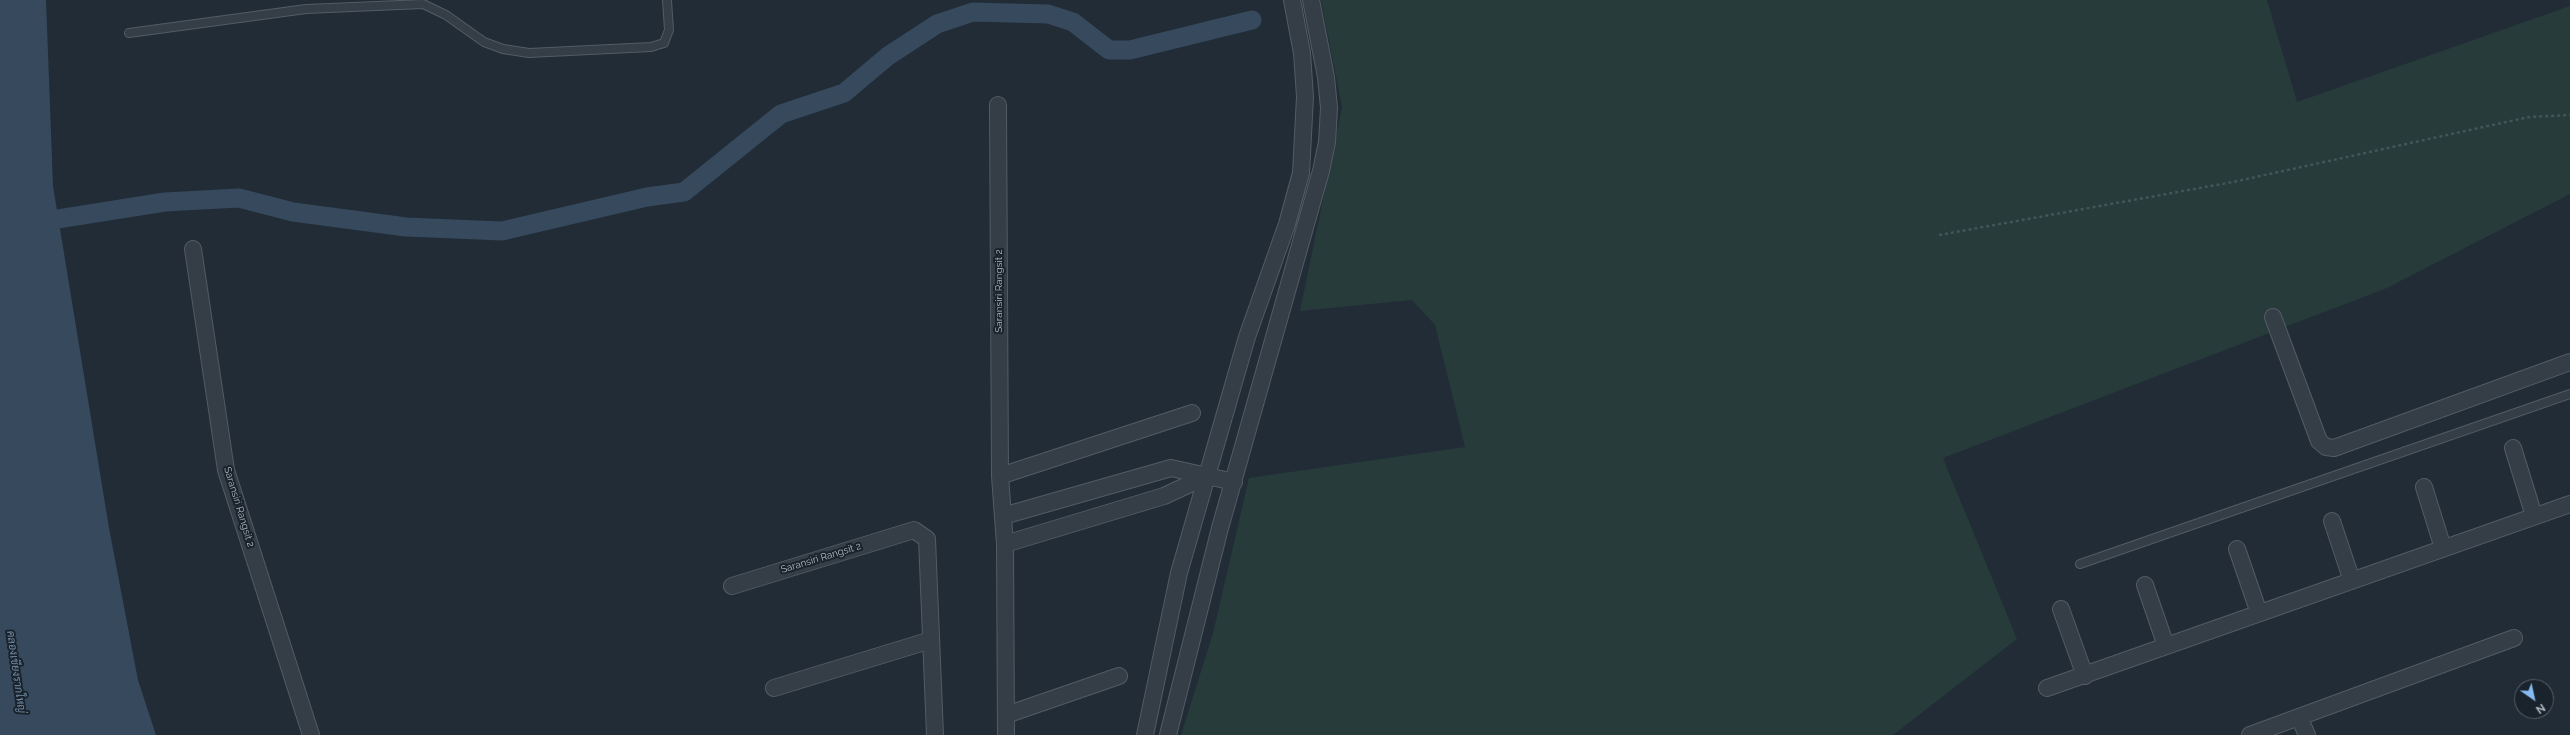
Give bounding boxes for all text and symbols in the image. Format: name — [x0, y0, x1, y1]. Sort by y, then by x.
street label: Saransiri Rangsit 2 — [993, 249, 1005, 333]
street label: Saransiri Rangsit 2 — [221, 465, 257, 549]
street label: Saransiri Rangsit 2 — [779, 540, 863, 576]
water label: คลองเชียงรากใหญ่ — [4, 630, 28, 714]
north arrow — [2514, 679, 2554, 719]
text: N — [2533, 701, 2548, 716]

